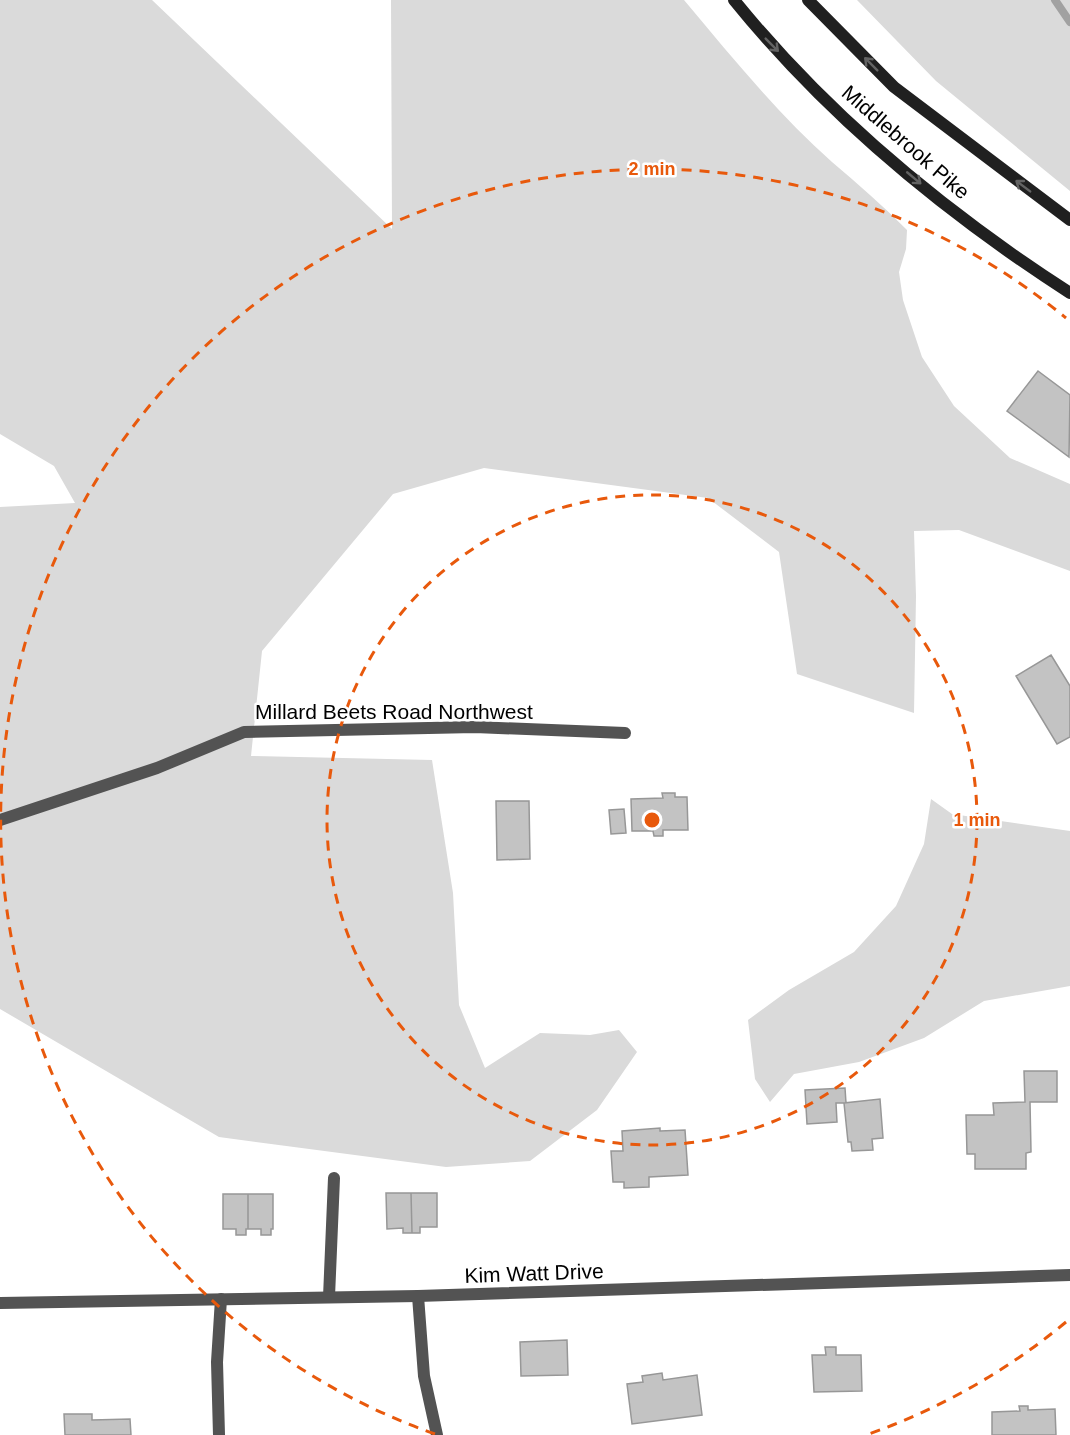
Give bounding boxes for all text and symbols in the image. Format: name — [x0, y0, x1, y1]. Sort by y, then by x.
one-way arrow — [765, 37, 779, 52]
one-way arrow — [863, 56, 878, 71]
street label: Middlebrook Pike — [838, 80, 974, 204]
text: 2 min — [628, 159, 676, 179]
one-way arrow — [906, 171, 922, 184]
one-way arrow — [1015, 179, 1031, 192]
street label: Millard Beets Road Northwest — [255, 700, 533, 723]
centre of rings — [642, 810, 662, 830]
text: 1 min — [953, 810, 1001, 830]
street label: Kim Watt Drive — [464, 1259, 604, 1287]

